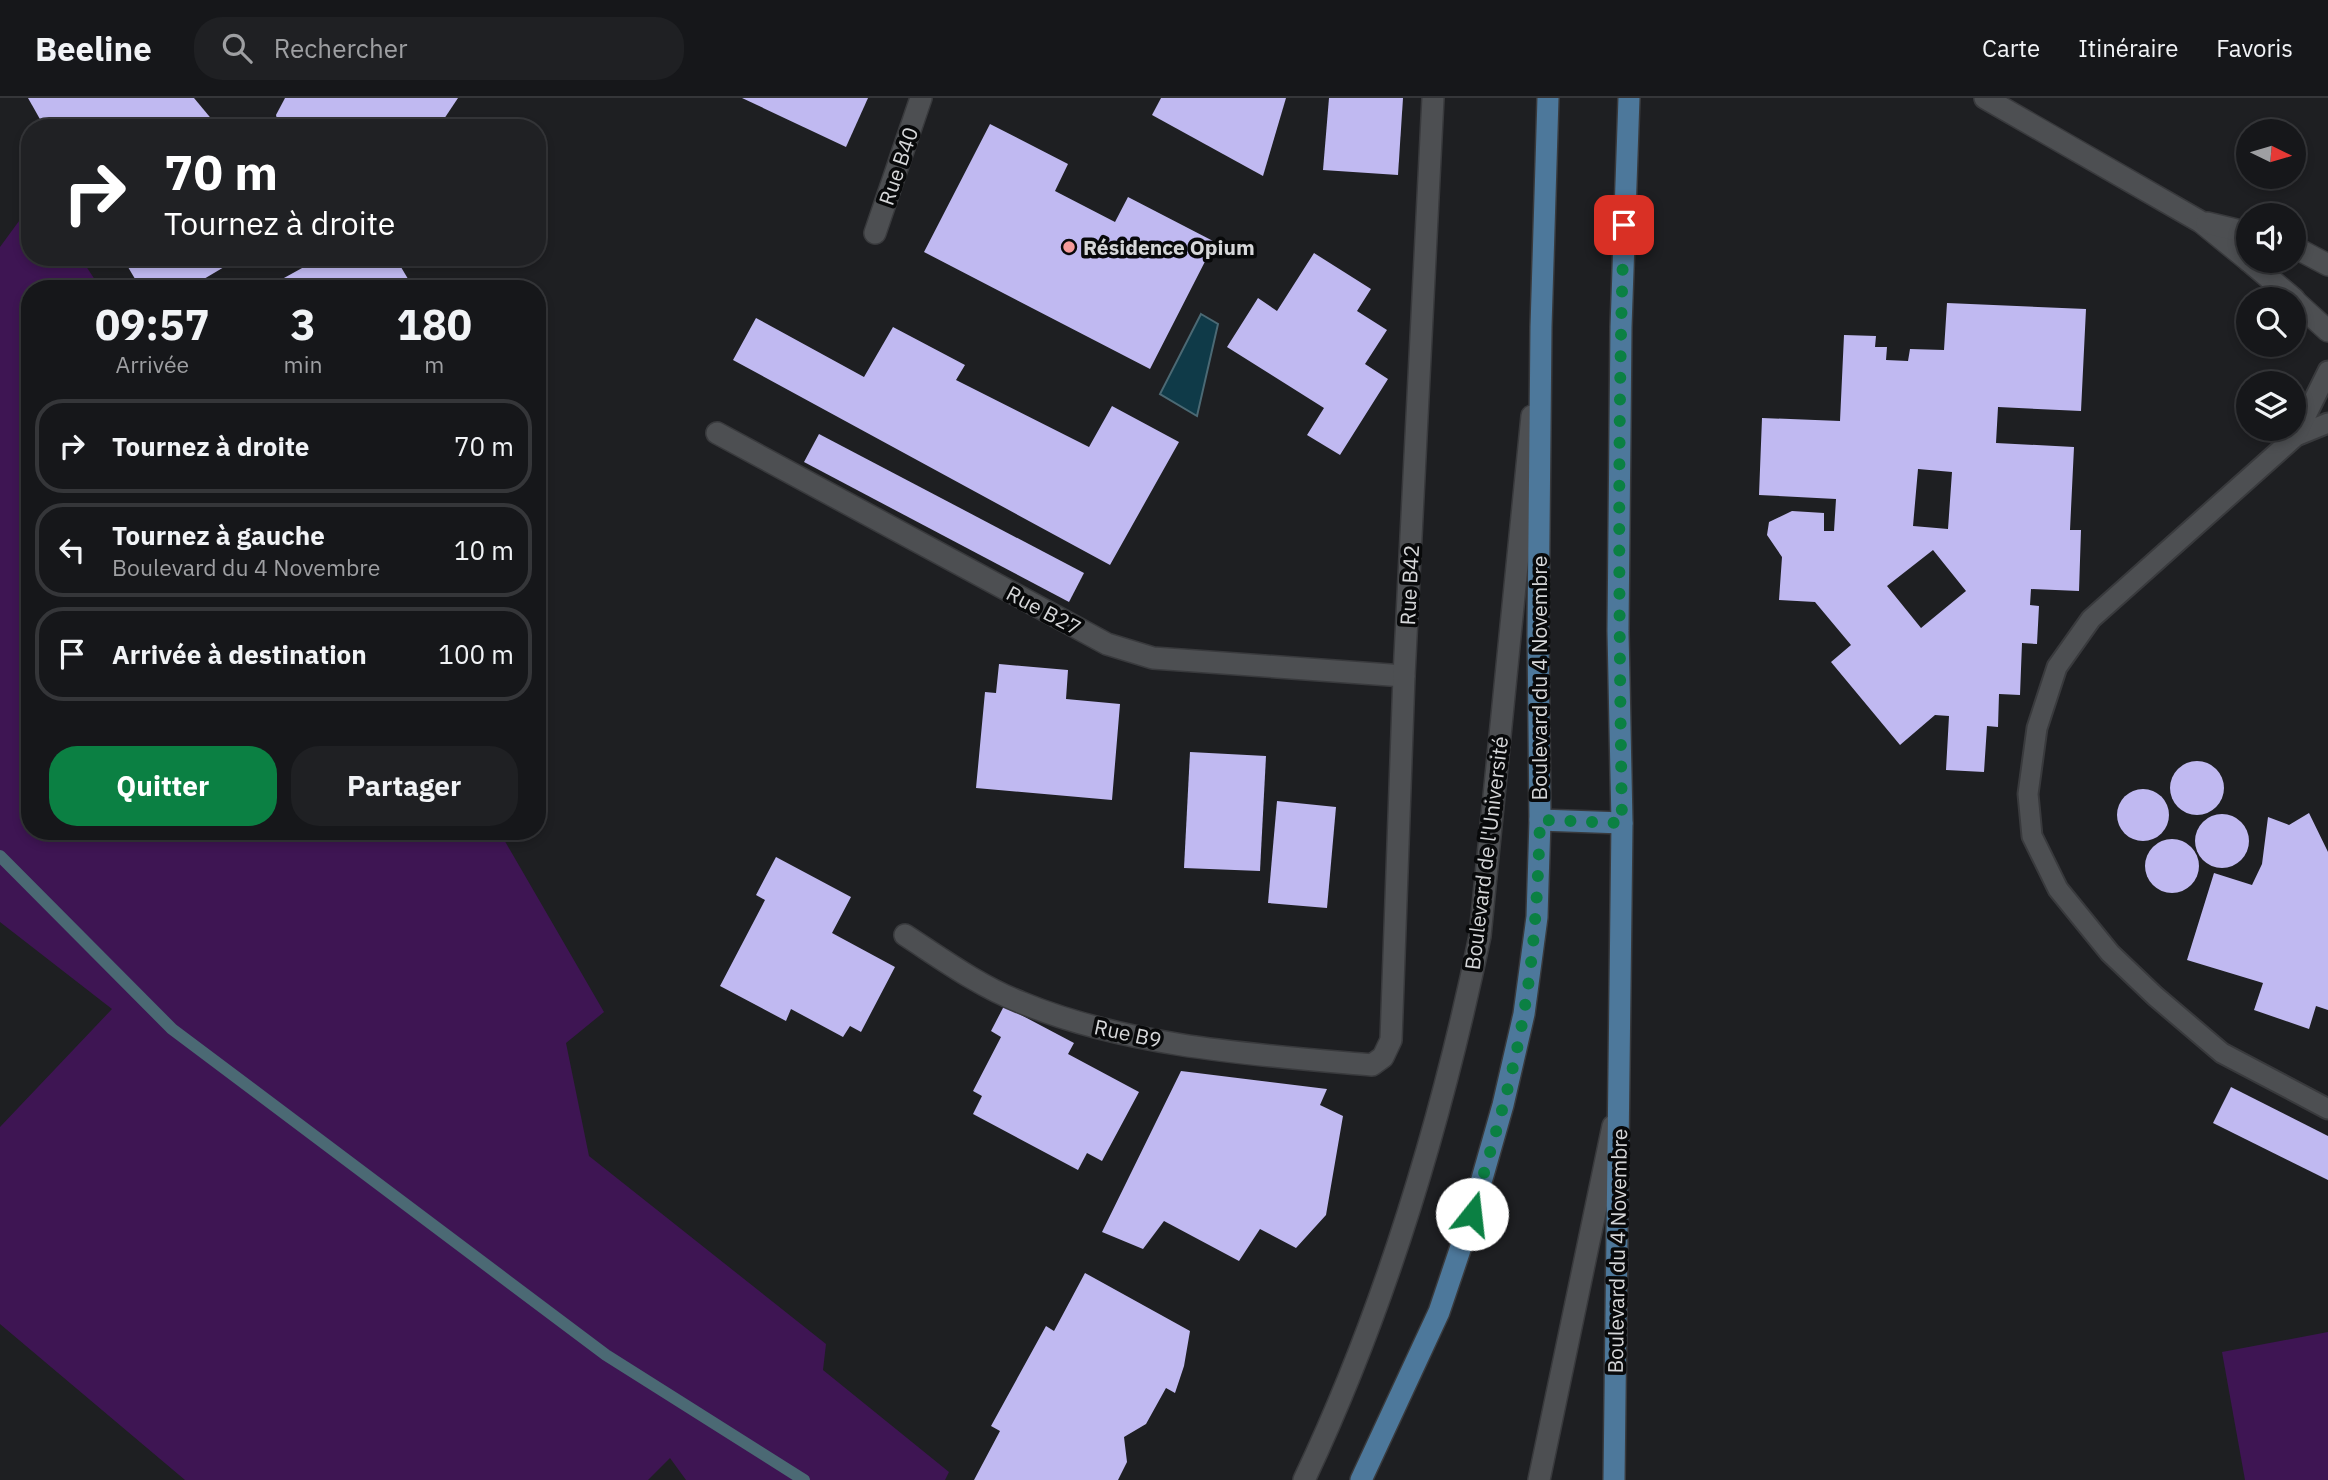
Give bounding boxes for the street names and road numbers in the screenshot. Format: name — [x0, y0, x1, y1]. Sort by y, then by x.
street label: Rue B40 — [872, 123, 924, 209]
street label: Rue B42 — [1393, 544, 1425, 626]
street label: Boulevard du 4 Novembre — [1525, 556, 1553, 800]
street label: Rue B27 — [1002, 579, 1086, 641]
street label: Boulevard de l'Université — [1458, 735, 1514, 971]
street label: Rue B9 — [1092, 1012, 1164, 1054]
street label: Boulevard du 4 Novembre — [1601, 1128, 1633, 1374]

